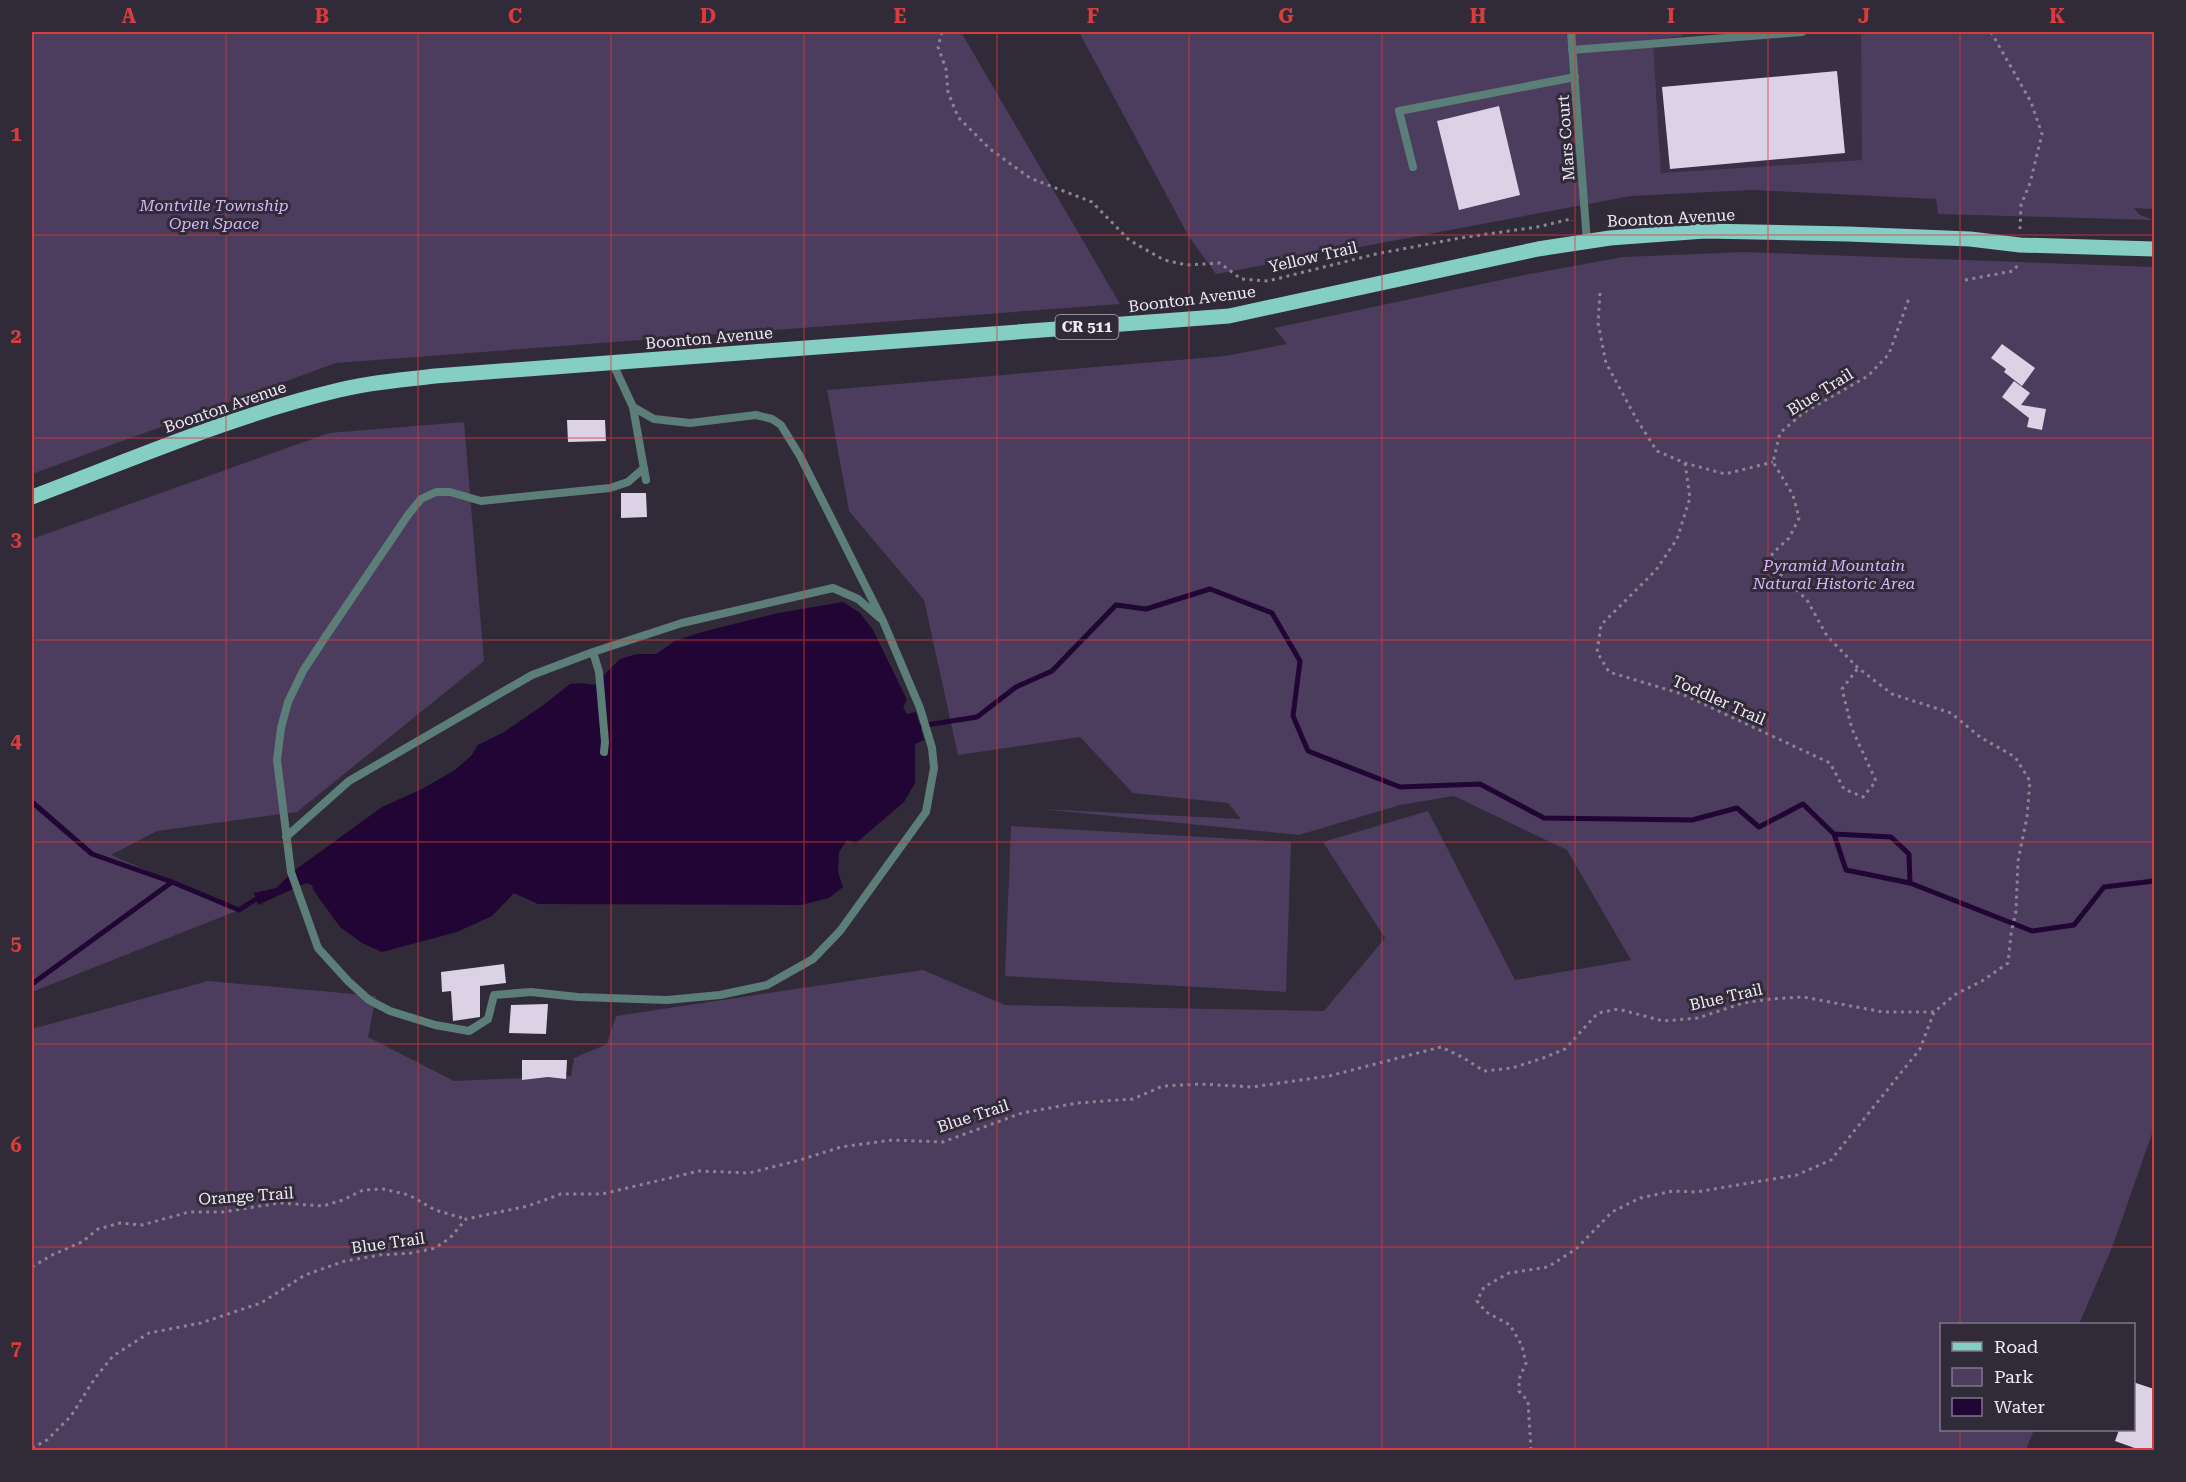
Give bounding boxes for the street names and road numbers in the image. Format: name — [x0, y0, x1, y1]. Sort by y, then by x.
street label: Mars Court — [1554, 94, 1578, 182]
street label: Boonton Avenue — [1607, 205, 1736, 231]
street label: Yellow Trail — [1267, 238, 1359, 276]
street label: Boonton Avenue — [1127, 282, 1257, 316]
road number: CR 511 — [1056, 315, 1118, 339]
street label: Boonton Avenue — [644, 323, 774, 353]
street label: Blue Trail — [1784, 364, 1857, 420]
street label: Boonton Avenue — [161, 377, 289, 437]
street label: Toddler Trail — [1669, 671, 1769, 729]
street label: Blue Trail — [1688, 979, 1764, 1015]
street label: Blue Trail — [935, 1095, 1011, 1136]
street label: Orange Trail — [198, 1183, 294, 1209]
street label: Blue Trail — [350, 1228, 426, 1258]

